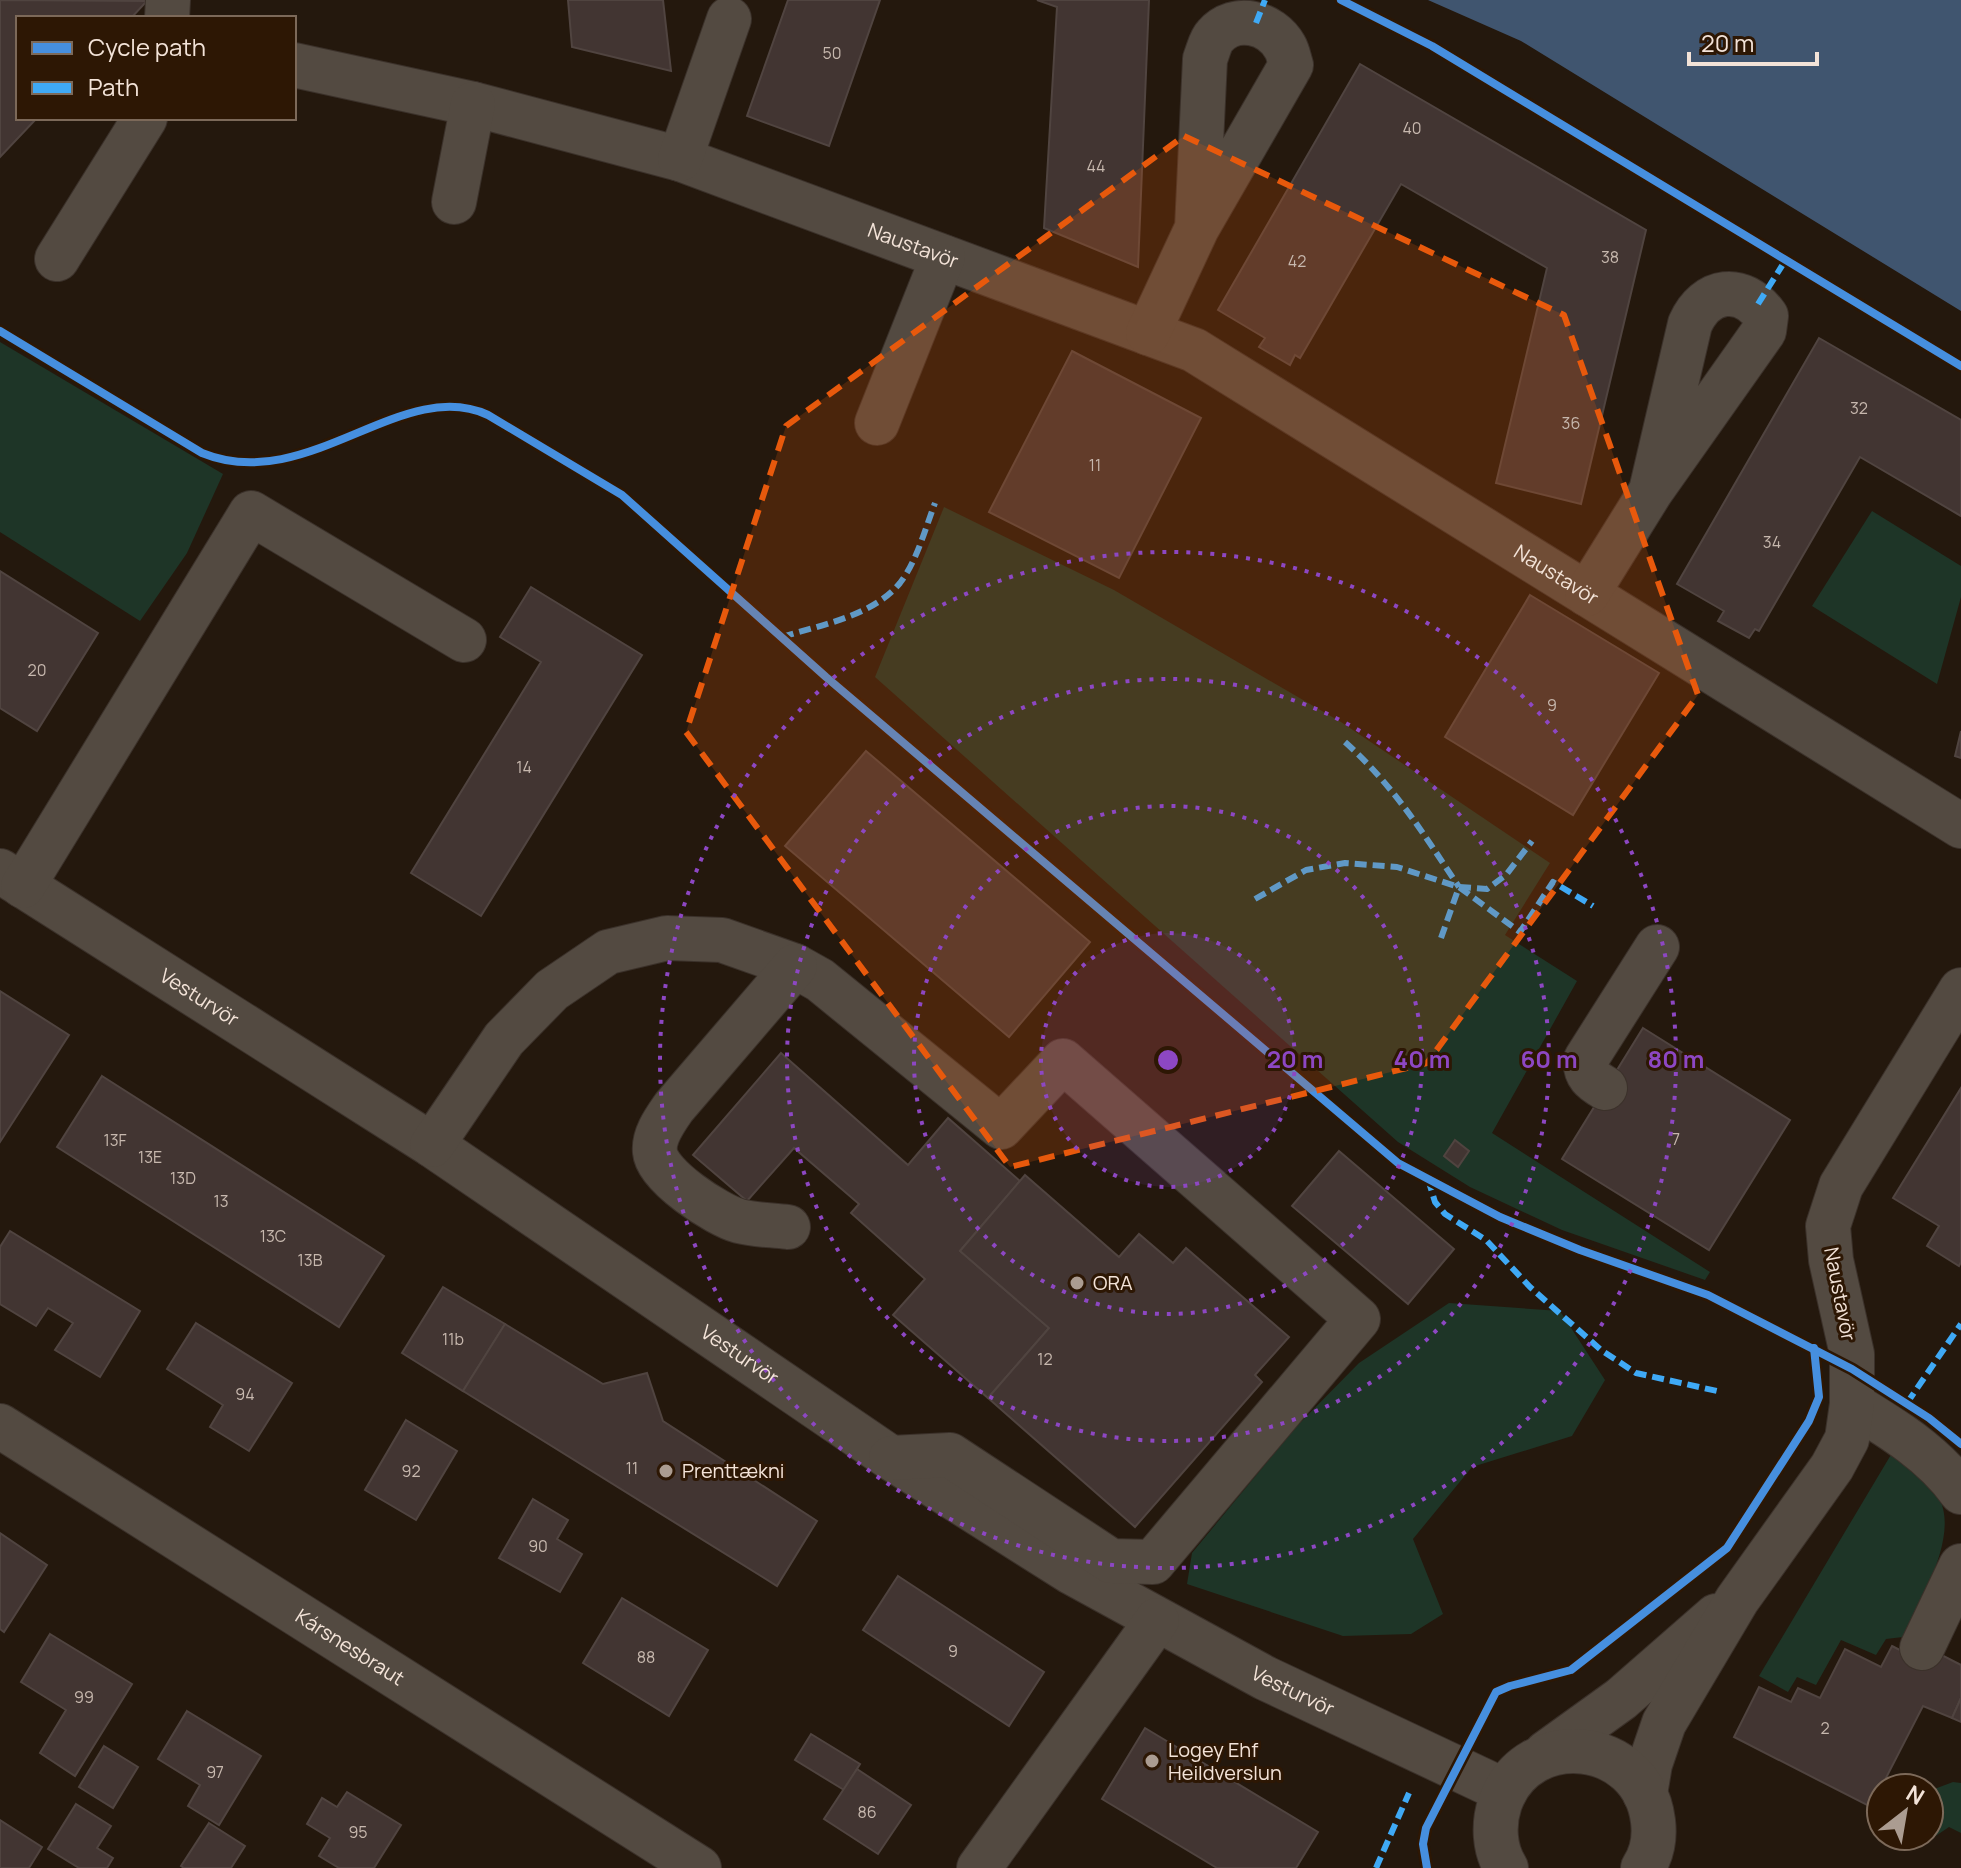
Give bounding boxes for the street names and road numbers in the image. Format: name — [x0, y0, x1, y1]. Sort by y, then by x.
street label: Naustavör — [864, 216, 962, 274]
street label: Naustavör — [1509, 538, 1604, 611]
street label: Vesturvör — [155, 962, 244, 1032]
street label: Naustavör — [1818, 1245, 1863, 1343]
street label: Vesturvör — [696, 1318, 784, 1391]
street label: Kársnesbraut — [291, 1602, 410, 1691]
street label: Vesturvör — [1247, 1659, 1339, 1722]

